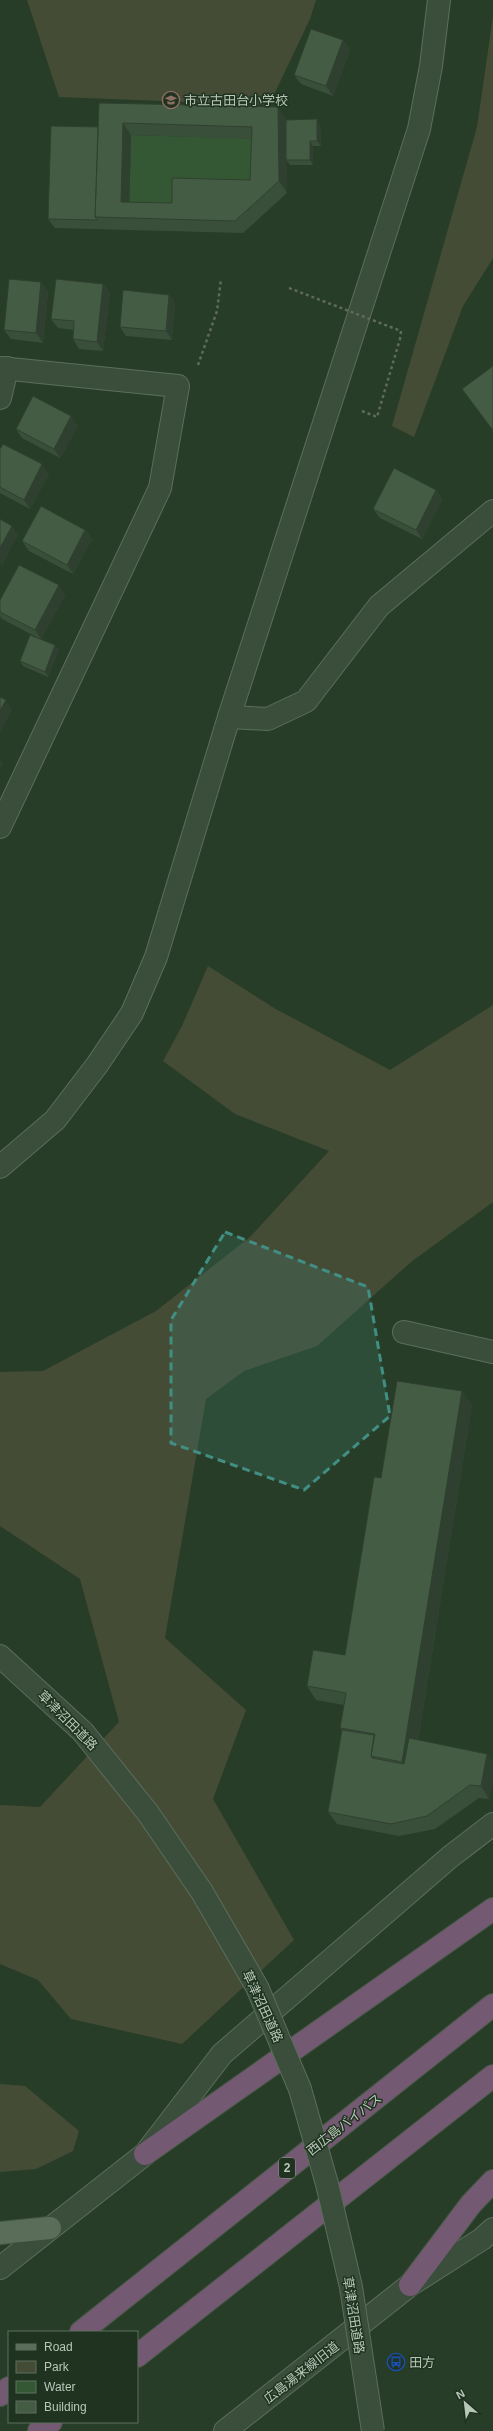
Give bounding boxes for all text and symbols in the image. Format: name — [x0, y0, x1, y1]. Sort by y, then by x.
school or university icon: 市立古田台小学校 — [161, 90, 181, 110]
place label: 市立古田台小学校 — [184, 93, 288, 108]
street label: 草津沼田道路 — [35, 1687, 101, 1753]
street label: 草津沼田道路 — [239, 1968, 286, 2045]
street label: 西広島バイパス — [304, 2091, 385, 2158]
road number: 2 — [279, 2158, 295, 2178]
street label: 草津沼田道路 — [340, 2275, 367, 2355]
legend — [8, 2331, 138, 2423]
street label: 広島湯来線旧道 — [261, 2338, 342, 2406]
text: Road — [44, 2340, 73, 2354]
bus stop icon: 田方 — [386, 2352, 406, 2372]
place label: 田方 — [409, 2355, 435, 2370]
text: Park — [44, 2360, 70, 2374]
text: Water — [44, 2380, 76, 2394]
north arrow — [445, 2383, 485, 2423]
text: N — [454, 2387, 467, 2401]
text: Building — [44, 2400, 87, 2414]

